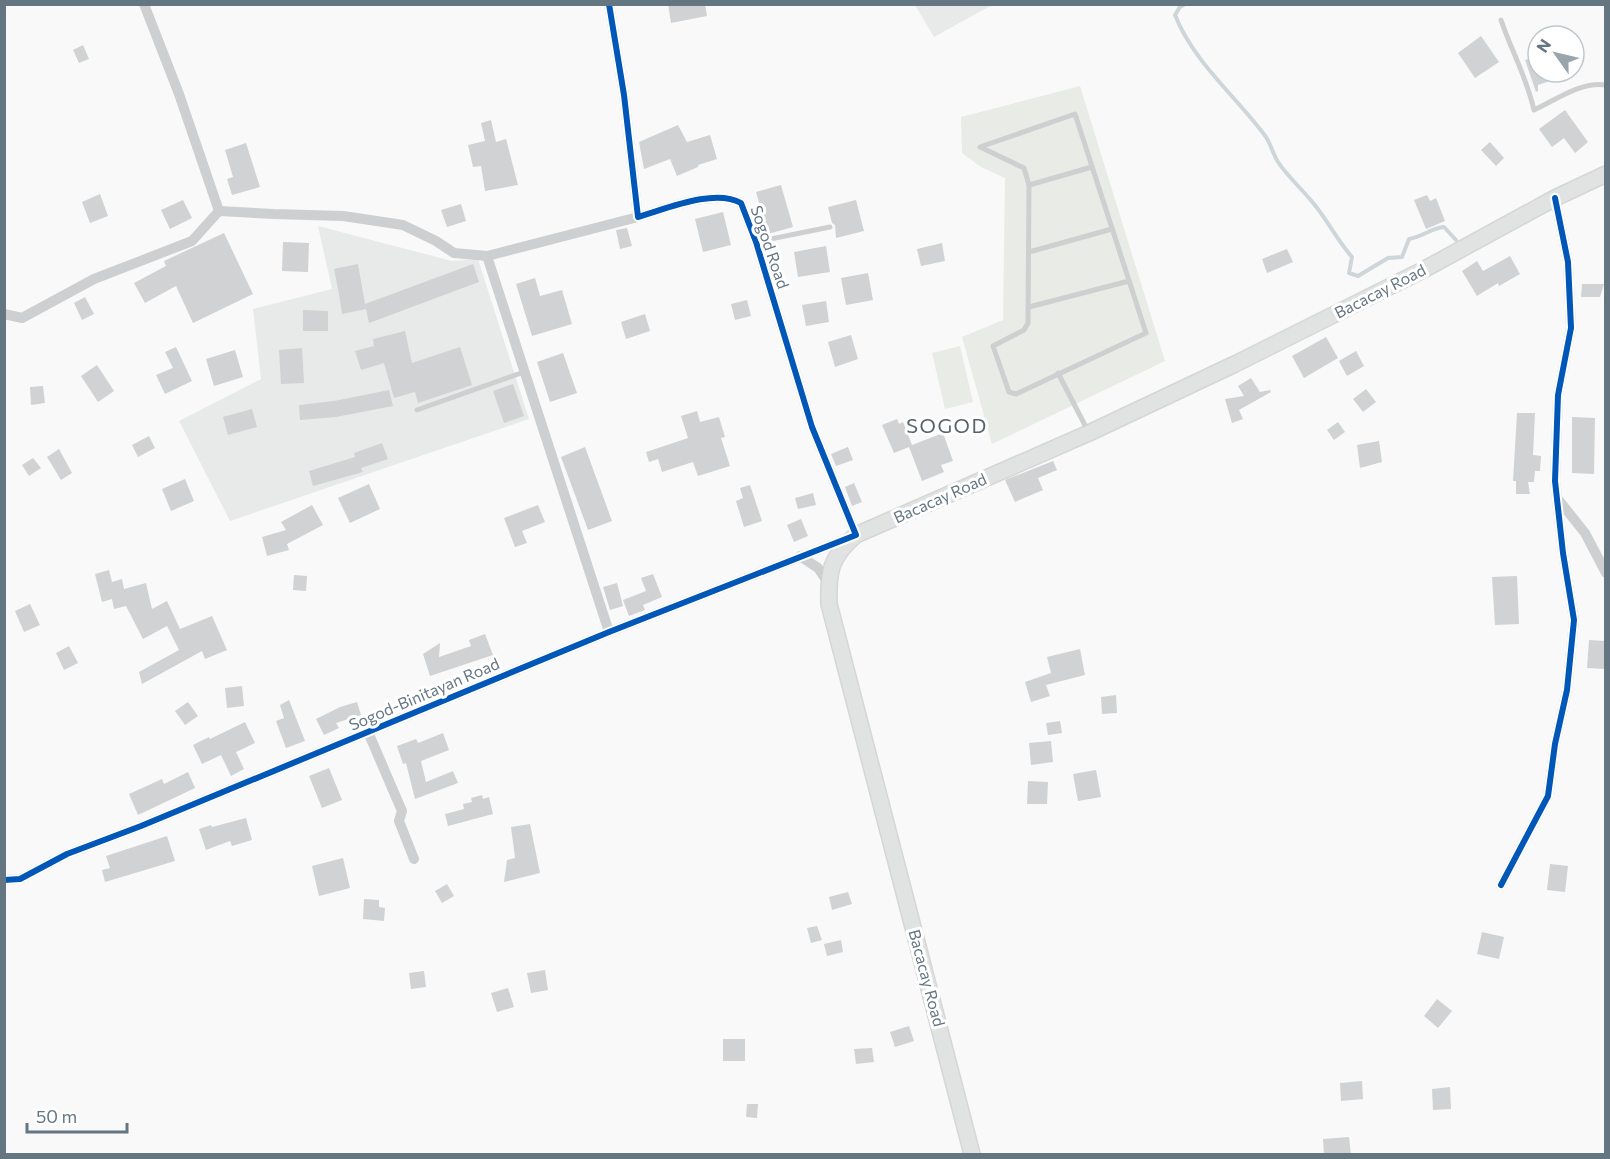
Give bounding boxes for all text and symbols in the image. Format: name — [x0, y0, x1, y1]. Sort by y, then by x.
north arrow — [1526, 24, 1586, 84]
text: N — [1532, 35, 1554, 56]
street label: Sogod Road — [747, 203, 794, 291]
street label: Bacacay Road — [1331, 259, 1429, 322]
district label: SOGOD — [906, 413, 988, 437]
street label: Bacacay Road — [890, 469, 989, 527]
street label: Sogod-Binitayan Road — [346, 653, 502, 734]
street label: Bacacay Road — [905, 927, 950, 1029]
scale bar — [27, 1096, 128, 1134]
text: 50 m — [36, 1105, 77, 1127]

